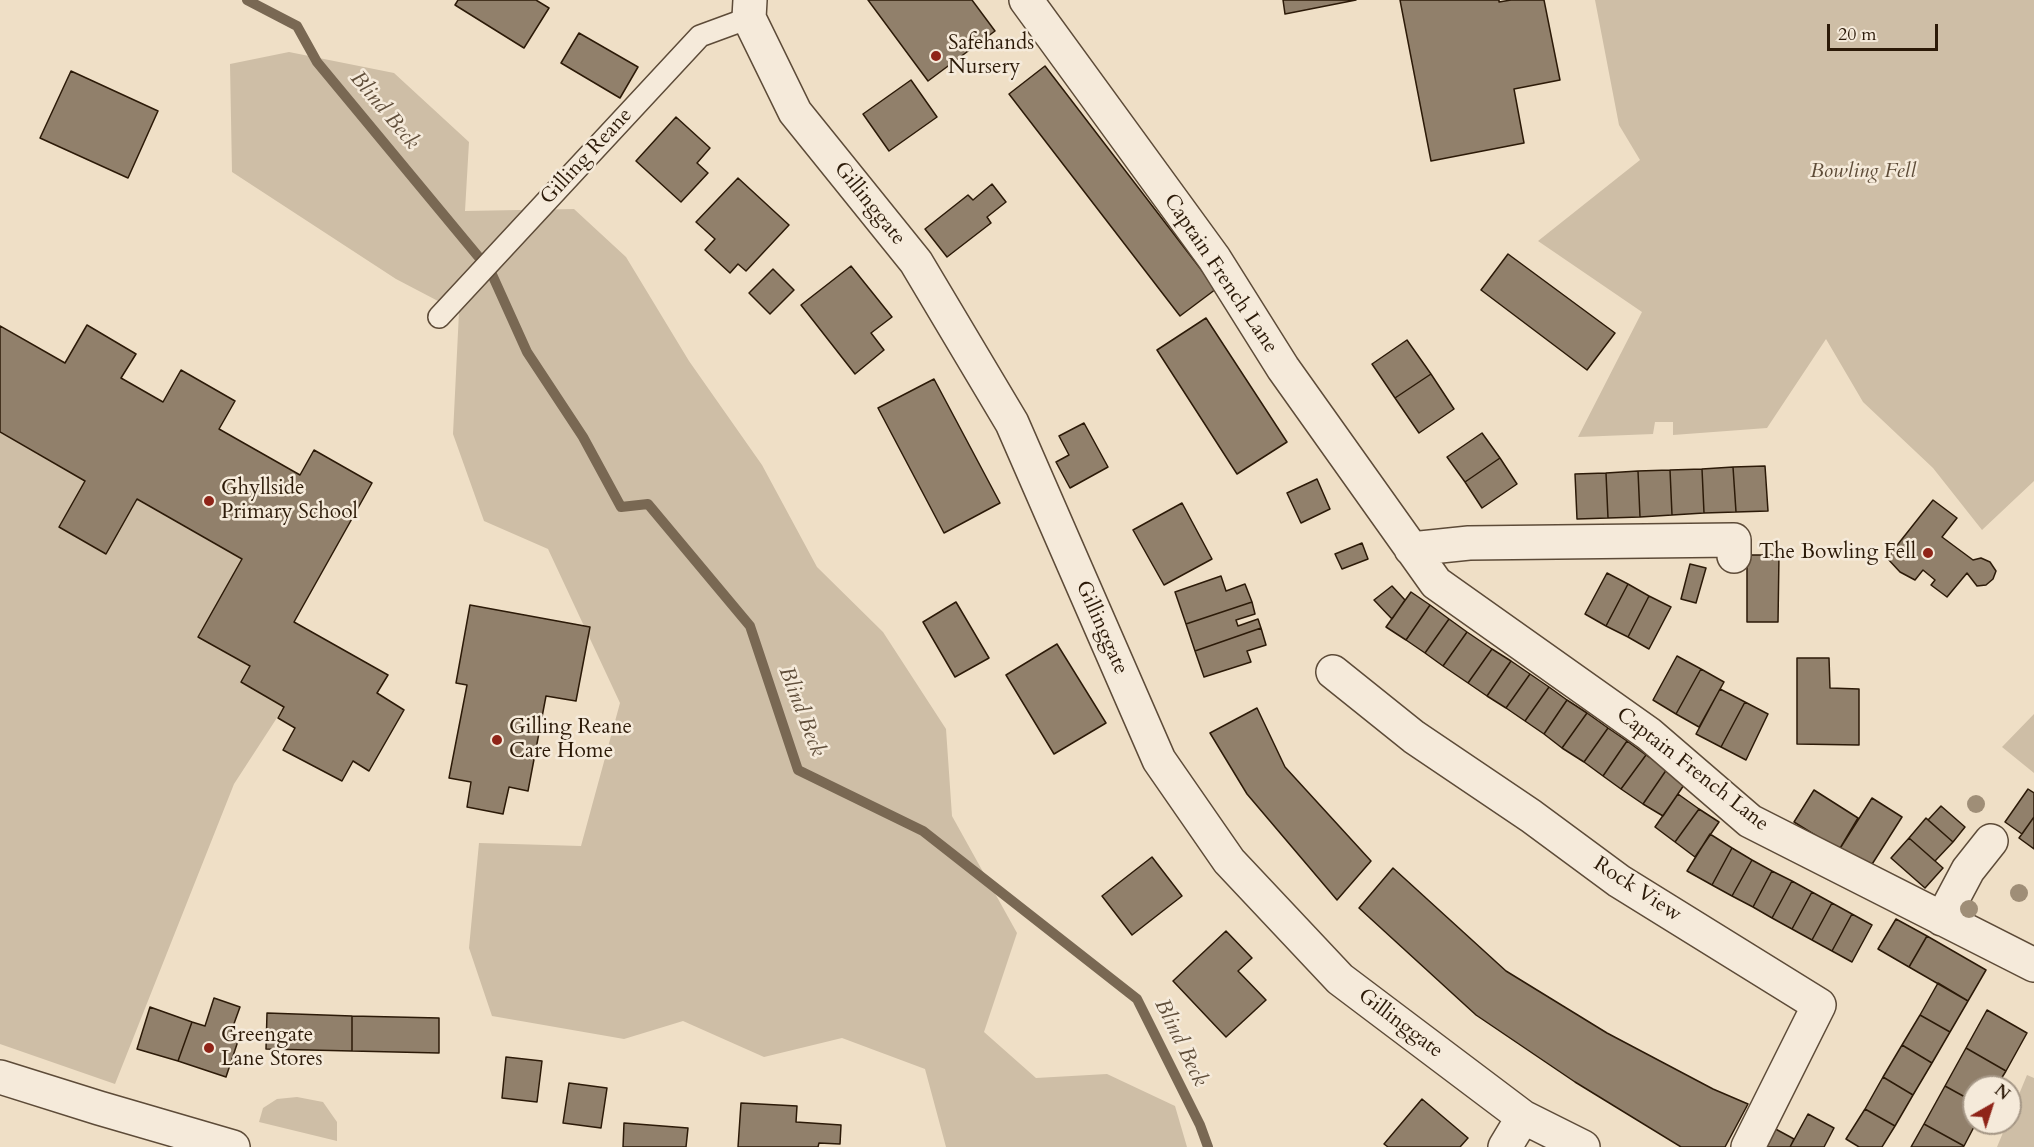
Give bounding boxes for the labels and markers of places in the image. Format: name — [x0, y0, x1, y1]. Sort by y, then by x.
place label: Safehands Nursery — [948, 31, 1034, 81]
marker: Safehands Nursery — [929, 49, 943, 63]
place label: Ghyllside Primary School — [221, 476, 358, 526]
marker: Ghyllside Primary School — [202, 494, 216, 508]
place label: The Bowling Fell — [1759, 540, 1916, 566]
marker: The Bowling Fell — [1921, 546, 1935, 560]
place label: Gilling Reane Care Home — [509, 715, 632, 765]
marker: Gilling Reane Care Home — [490, 733, 504, 747]
place label: Greengate Lane Stores — [221, 1023, 323, 1073]
marker: Greengate Lane Stores — [202, 1041, 216, 1055]

